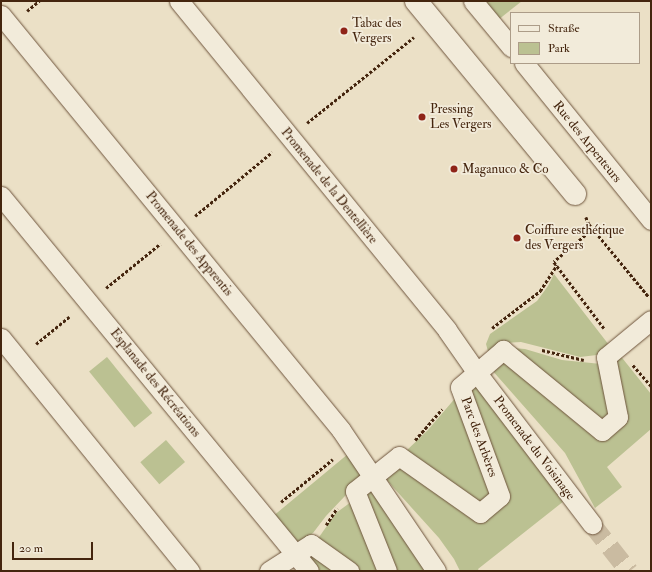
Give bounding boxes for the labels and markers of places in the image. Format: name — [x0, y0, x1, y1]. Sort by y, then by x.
place label: Tabac des Vergers — [352, 16, 402, 47]
marker: Tabac des Vergers — [339, 26, 349, 36]
place label: Pressing Les Vergers — [430, 102, 492, 133]
marker: Pressing Les Vergers — [417, 112, 427, 122]
place label: Maganuco & Co — [462, 161, 549, 177]
marker: Maganuco & Co — [449, 164, 459, 174]
place label: Coiffure esthétique des Vergers — [525, 223, 624, 254]
marker: Coiffure esthétique des Vergers — [512, 233, 522, 243]

